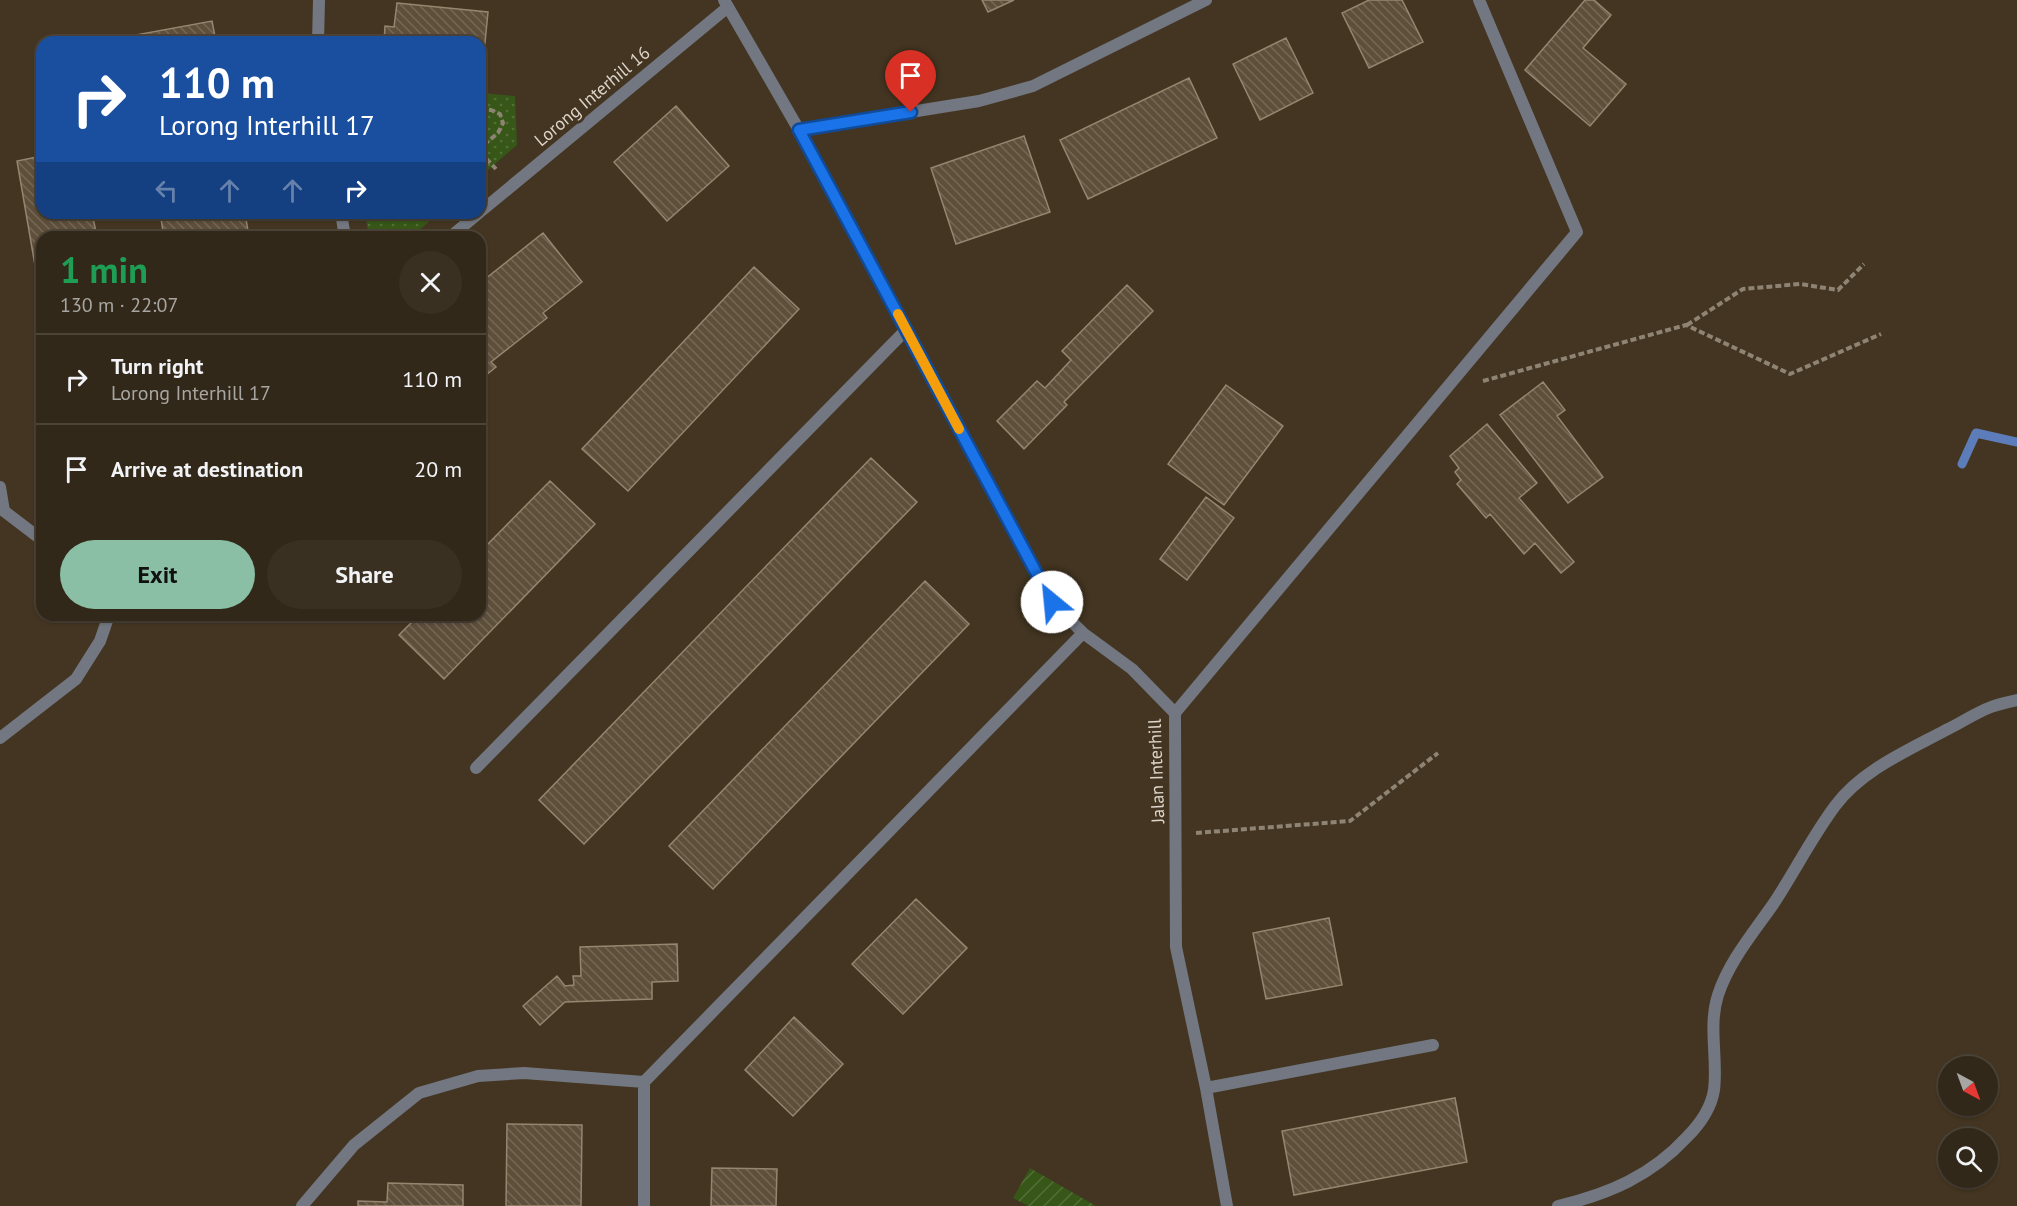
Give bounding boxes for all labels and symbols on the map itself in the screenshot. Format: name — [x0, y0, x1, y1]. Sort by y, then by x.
street label: Lorong Interhill 16 — [530, 41, 654, 151]
pin — [885, 50, 936, 112]
position arrow — [1020, 570, 1084, 634]
street label: Jalan Interhill — [1143, 718, 1169, 825]
north arrow — [1938, 1056, 1998, 1116]

